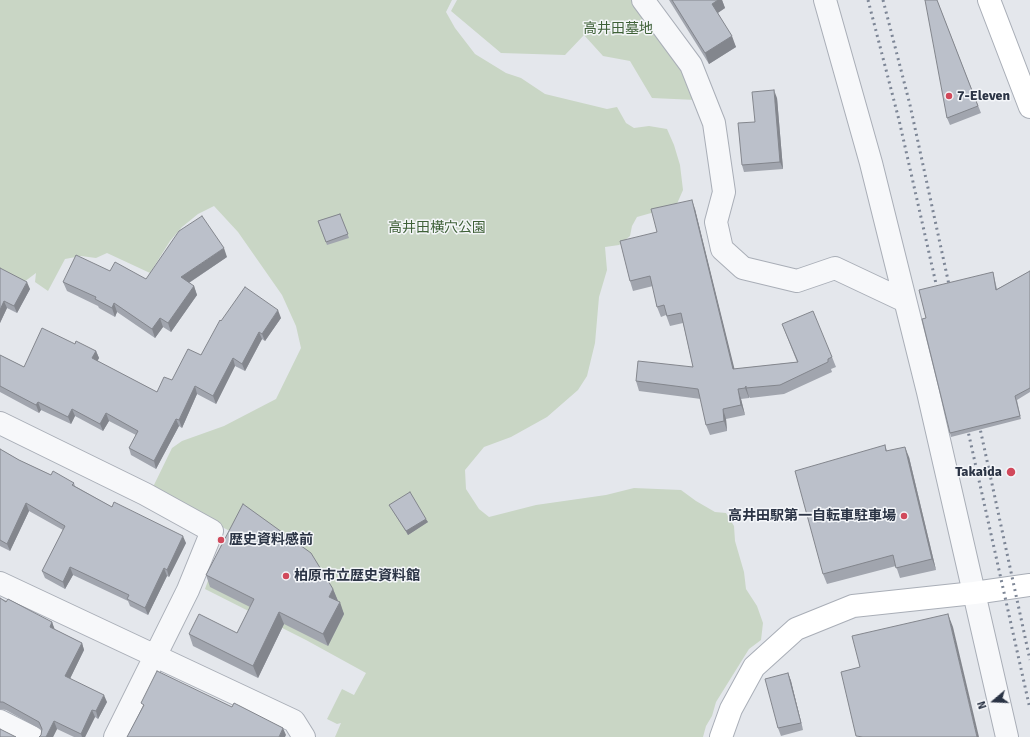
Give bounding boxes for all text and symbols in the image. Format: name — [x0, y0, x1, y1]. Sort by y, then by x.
park label: 高井田墓地 — [583, 21, 653, 37]
place label: 7-Eleven — [957, 88, 1010, 104]
marker: 7-Eleven — [944, 91, 954, 101]
park label: 高井田横穴公園 — [388, 220, 486, 236]
place label: Takaida — [955, 464, 1002, 480]
marker: Takaida — [1005, 466, 1017, 478]
place label: 高井田駅第一自転車駐車場 — [728, 508, 896, 524]
marker: 高井田駅第一自転車駐車場 — [899, 511, 909, 521]
place label: 歴史資料感前 — [229, 532, 313, 548]
marker: 歴史資料感前 — [216, 535, 226, 545]
place label: 柏原市立歴史資料館 — [294, 568, 420, 584]
marker: 柏原市立歴史資料館 — [281, 571, 291, 581]
north arrow — [974, 681, 1014, 721]
text: N — [975, 699, 990, 711]

